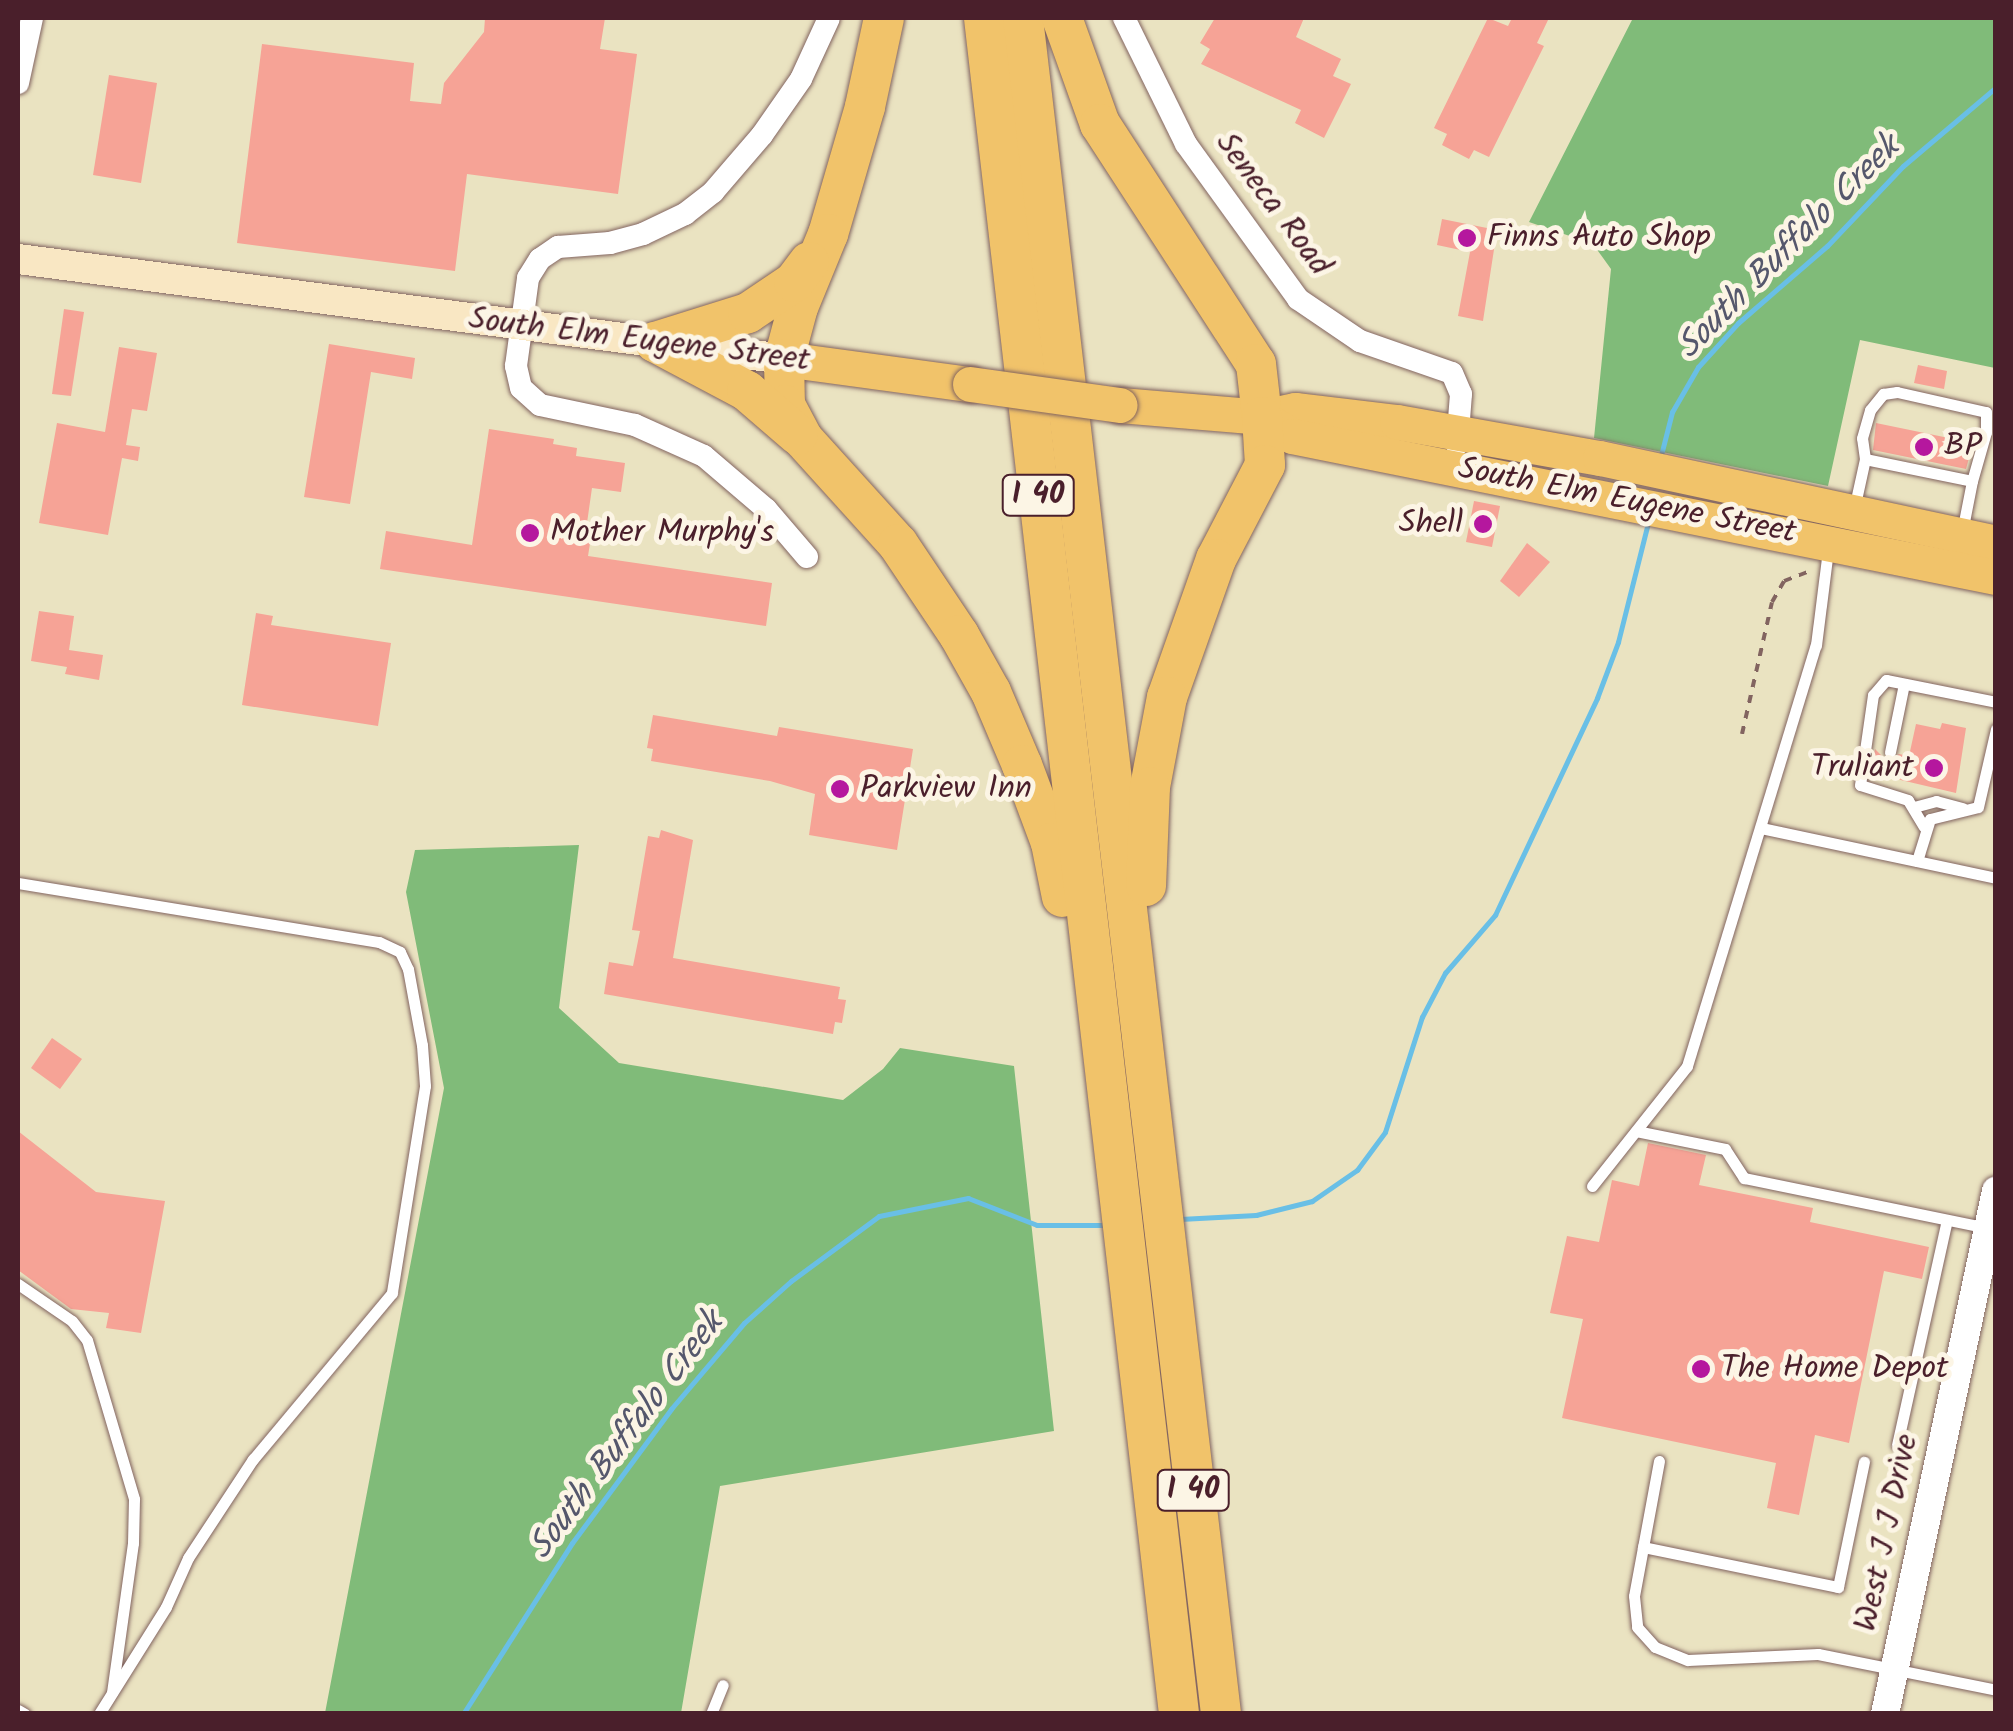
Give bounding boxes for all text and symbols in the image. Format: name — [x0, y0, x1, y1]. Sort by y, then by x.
street label: Seneca Road — [1206, 126, 1338, 284]
water label: South Buffalo Creek — [1669, 128, 1909, 368]
place label: Finns Auto Shop — [1487, 219, 1710, 257]
marker: Finns Auto Shop — [1456, 227, 1478, 249]
street label: South Elm Eugene Street — [466, 301, 812, 381]
place label: BP — [1944, 428, 1982, 466]
marker: BP — [1913, 436, 1935, 458]
street label: South Elm Eugene Street — [1455, 450, 1799, 554]
road number: I 40 — [1000, 470, 1076, 520]
place label: Shell — [1399, 505, 1463, 543]
marker: Shell — [1472, 513, 1494, 535]
place label: Mother Murphy's — [550, 514, 774, 552]
marker: Mother Murphy's — [519, 522, 541, 544]
place label: Truliant — [1811, 749, 1914, 787]
marker: Truliant — [1923, 757, 1945, 779]
place label: Parkview Inn — [860, 770, 1032, 808]
marker: Parkview Inn — [829, 778, 851, 800]
water label: South Buffalo Creek — [520, 1304, 734, 1568]
place label: The Home Depot — [1721, 1350, 1948, 1388]
marker: The Home Depot — [1690, 1358, 1712, 1380]
street label: West J J Drive — [1848, 1431, 1928, 1635]
road number: I 40 — [1156, 1465, 1230, 1515]

